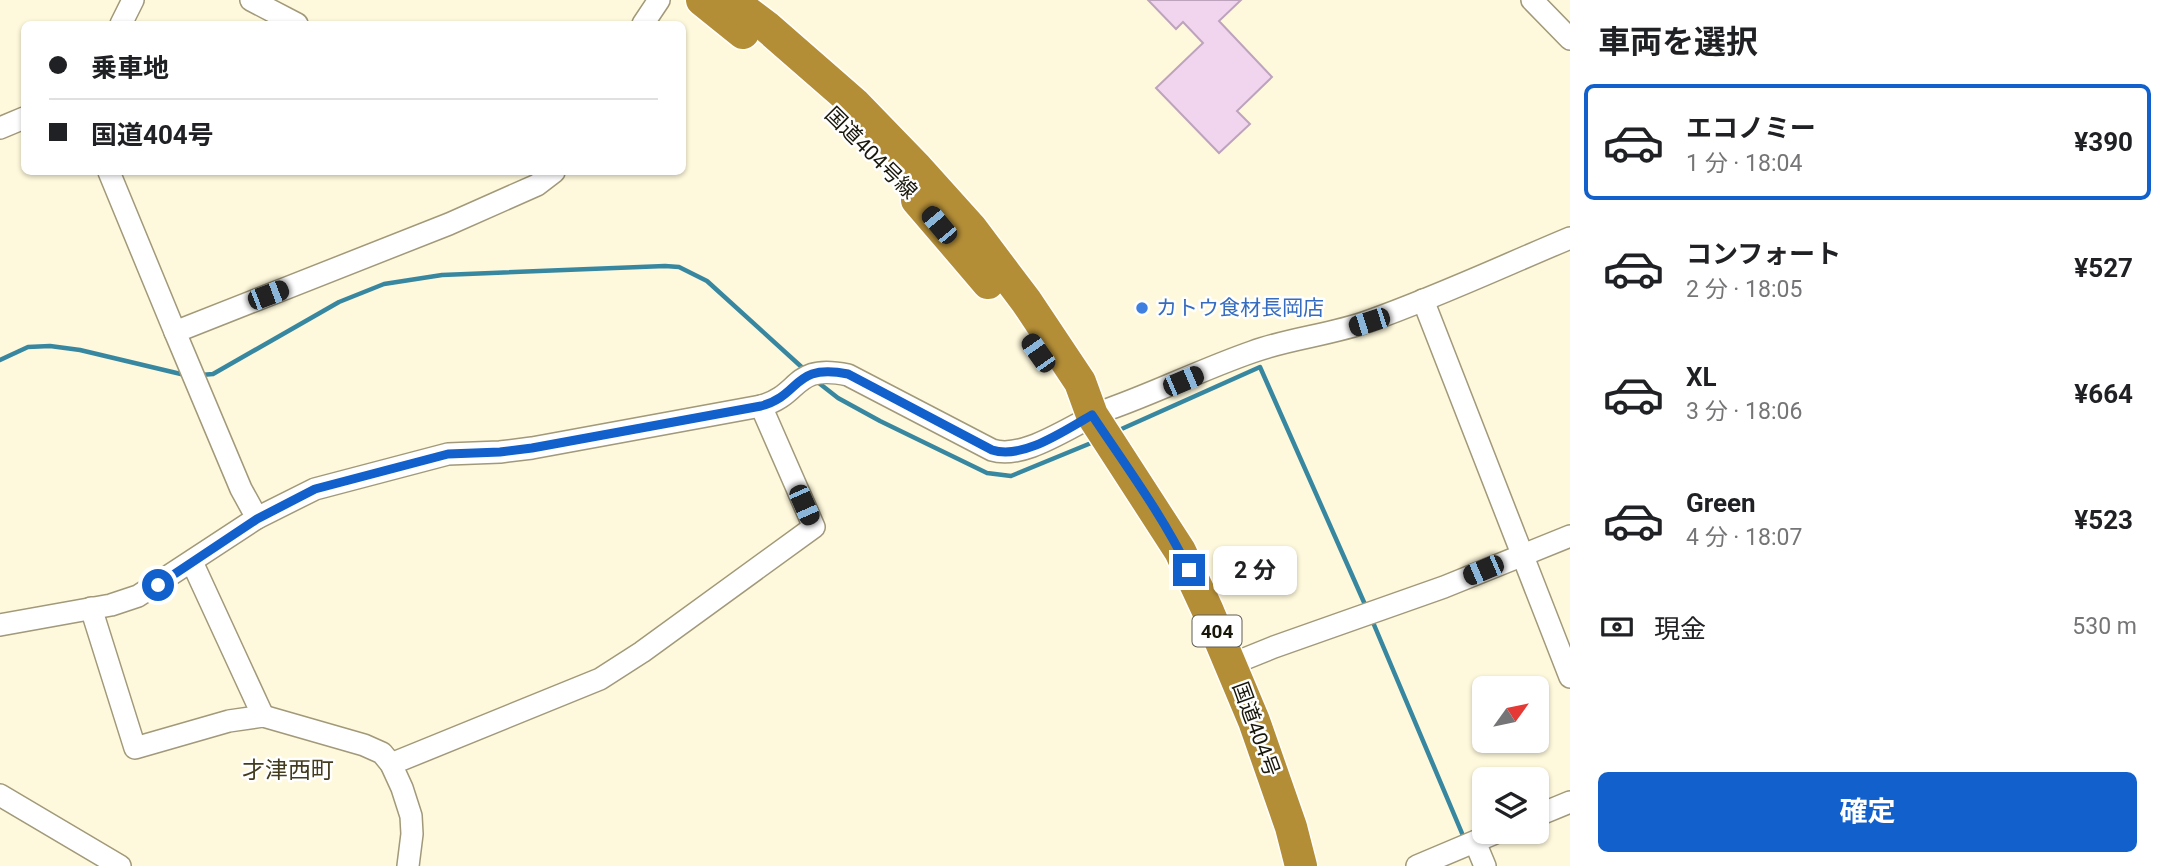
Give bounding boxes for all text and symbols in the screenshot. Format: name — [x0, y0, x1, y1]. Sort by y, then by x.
text: 車両を選択 — [1598, 23, 1758, 61]
text: 乗車地 — [91, 53, 169, 83]
street label: 国道404号線 — [820, 102, 922, 204]
icon: car — [1602, 111, 1665, 174]
text: エコノミー — [1686, 113, 1816, 143]
text: 国道404号 — [91, 120, 214, 150]
text: ¥390 — [2074, 127, 2133, 157]
text: 1 分 · 18:04 — [1686, 150, 1802, 177]
car — [918, 202, 961, 248]
icon: car — [1602, 237, 1665, 300]
text: コンフォート — [1686, 239, 1841, 269]
text: ¥527 — [2074, 253, 2133, 283]
text: 2 分 · 18:05 — [1686, 276, 1802, 303]
car — [245, 278, 292, 312]
place label: カトウ食材長岡店 — [1156, 296, 1324, 320]
marker: カトウ食材長岡店 — [1134, 300, 1150, 316]
car — [1346, 306, 1393, 338]
car — [1018, 330, 1059, 376]
text: XL — [1686, 362, 1717, 392]
car — [1160, 363, 1207, 399]
icon: car — [1602, 363, 1665, 426]
text: ¥664 — [2074, 379, 2133, 409]
text: 3 分 · 18:06 — [1686, 398, 1802, 425]
car — [786, 482, 823, 528]
text: Green — [1686, 488, 1756, 518]
icon: car — [1602, 489, 1665, 552]
text: ¥523 — [2074, 505, 2133, 535]
text: 4 分 · 18:07 — [1686, 524, 1802, 551]
callout: 2 分 — [1214, 546, 1298, 594]
car — [1460, 552, 1507, 588]
route end — [1173, 554, 1205, 586]
text: 2 分 — [1234, 557, 1276, 584]
route start — [142, 569, 174, 601]
icon: cash — [1598, 608, 1636, 646]
text: 530 m — [2072, 613, 2137, 640]
text: 現金 — [1654, 614, 1706, 644]
road number: 404 — [1192, 616, 1242, 646]
north arrow — [1472, 676, 1549, 752]
map controls — [1472, 676, 1549, 844]
street label: 国道404号 — [1228, 679, 1284, 779]
district label: 才津西町 — [242, 757, 334, 784]
button: layers — [1472, 767, 1549, 844]
button: 確定 — [1598, 772, 2137, 852]

